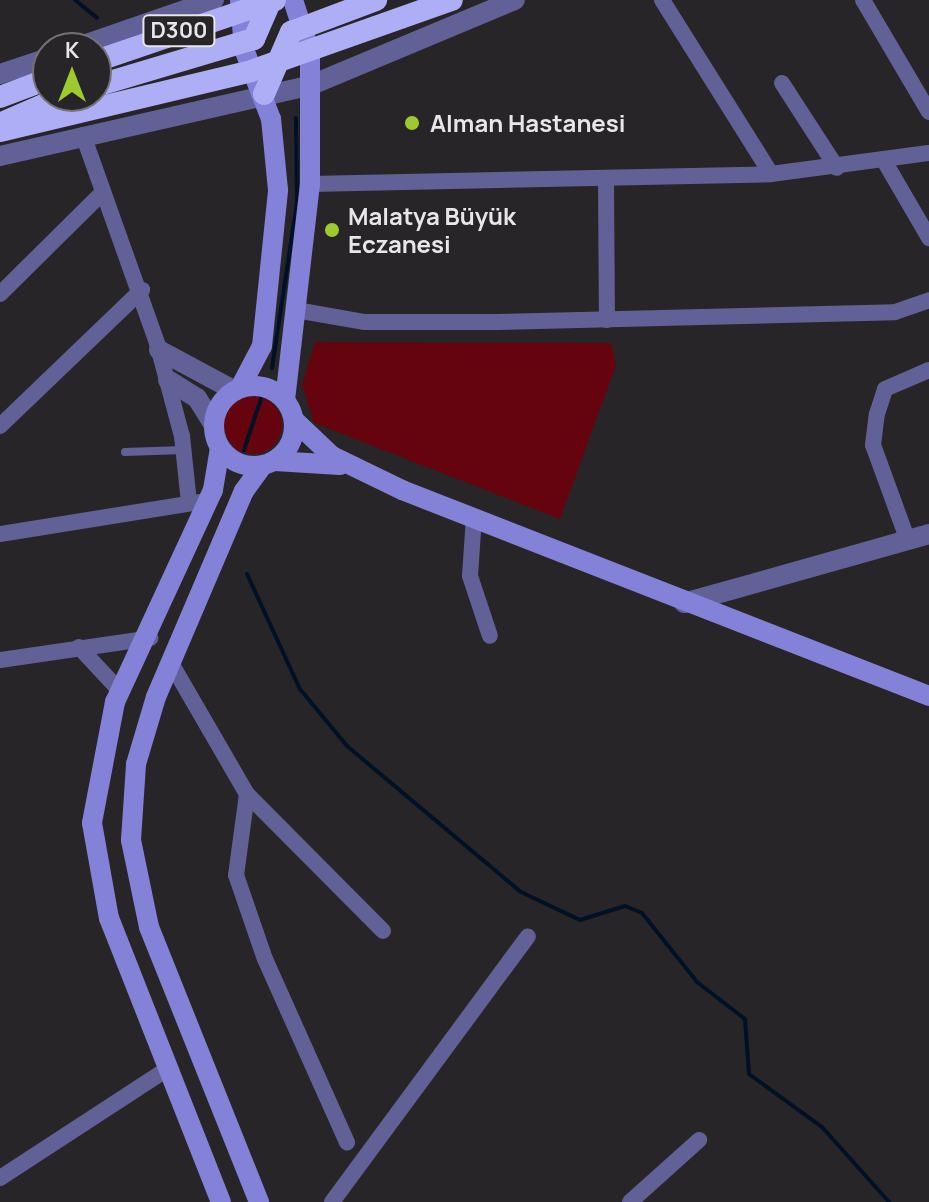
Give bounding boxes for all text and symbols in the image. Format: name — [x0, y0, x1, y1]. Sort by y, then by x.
road number: D300 — [141, 13, 217, 49]
north arrow — [32, 32, 112, 112]
text: K — [65, 35, 79, 65]
place label: Alman Hastanesi — [430, 109, 625, 137]
marker: Alman Hastanesi — [401, 112, 423, 134]
place label: Malatya Büyük Eczanesi — [348, 202, 516, 258]
marker: Malatya Büyük Eczanesi — [323, 221, 341, 239]

